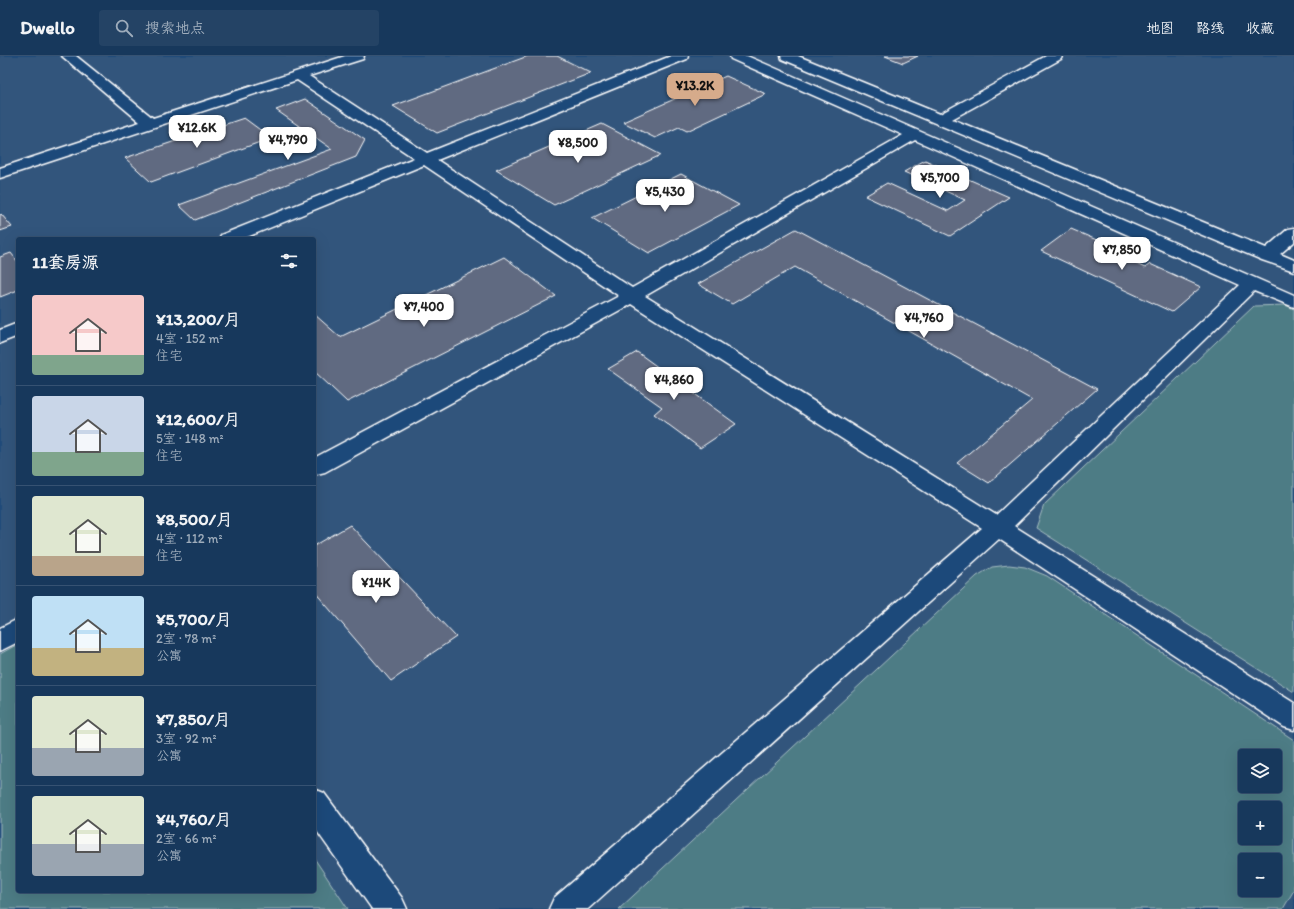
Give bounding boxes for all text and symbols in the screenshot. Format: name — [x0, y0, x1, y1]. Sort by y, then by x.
search box — [99, 10, 379, 46]
text: Dwello — [20, 16, 75, 39]
icon: search — [113, 17, 135, 39]
text: 搜索地点 — [145, 19, 205, 37]
text: 地图 — [1146, 20, 1174, 37]
text: 路线 — [1196, 20, 1224, 37]
text: 收藏 — [1246, 20, 1274, 37]
pin: ¥13.2K — [662, 73, 728, 107]
text: ¥13.2K — [676, 78, 714, 93]
pin: ¥12.6K — [164, 115, 230, 149]
text: ¥12.6K — [178, 120, 216, 135]
pin: ¥4,790 — [255, 127, 321, 161]
pin: ¥8,500 — [545, 130, 611, 164]
text: ¥4,790 — [268, 132, 308, 147]
text: ¥8,500 — [558, 135, 598, 150]
pin: ¥5,700 — [907, 165, 973, 199]
text: ¥5,700 — [920, 170, 960, 185]
pin: ¥5,430 — [632, 179, 698, 213]
text: ¥5,430 — [645, 184, 685, 199]
pin: ¥7,850 — [1089, 237, 1155, 271]
text: ¥7,850 — [1103, 242, 1141, 257]
icon: filters — [278, 250, 300, 272]
text: 11套房源 — [32, 252, 99, 272]
pin: ¥7,400 — [391, 294, 457, 328]
text: ¥7,400 — [404, 299, 444, 314]
pin: ¥4,760 — [891, 305, 957, 339]
text: ¥13,200/月 — [156, 309, 241, 329]
text: ¥4,760 — [904, 310, 944, 325]
icon: home — [64, 311, 112, 359]
text: 4室 · 152 m² — [156, 331, 223, 346]
text: 住宅 — [156, 348, 182, 363]
pin: ¥4,860 — [641, 367, 707, 401]
text: ¥4,860 — [654, 372, 694, 387]
text: ¥12,600/月 — [156, 409, 240, 429]
icon: home — [64, 412, 112, 460]
text: 5室 · 148 m² — [156, 431, 224, 446]
text: 住宅 — [156, 448, 182, 463]
text: ¥8,500/月 — [156, 509, 233, 529]
icon: home — [64, 512, 112, 560]
text: 4室 · 112 m² — [156, 531, 223, 546]
text: 住宅 — [156, 548, 182, 563]
pin: ¥14K — [352, 570, 400, 604]
text: ¥14K — [361, 575, 391, 590]
text: ¥5,700/月 — [156, 609, 232, 629]
icon: home — [64, 612, 112, 660]
text: 2室 · 78 m² — [156, 631, 216, 646]
text: 公寓 — [156, 648, 182, 663]
text: ¥7,850/月 — [156, 709, 231, 729]
icon: home — [64, 712, 112, 760]
text: 3室 · 92 m² — [156, 731, 217, 746]
text: 公寓 — [156, 748, 182, 763]
map controls — [1238, 749, 1282, 897]
button: layers — [1238, 749, 1282, 793]
button: + — [1238, 801, 1282, 845]
text: ¥4,760/月 — [156, 809, 232, 829]
icon: home — [64, 812, 112, 860]
text: 2室 · 66 m² — [156, 831, 216, 846]
text: 公寓 — [156, 848, 182, 863]
button: − — [1238, 853, 1282, 897]

